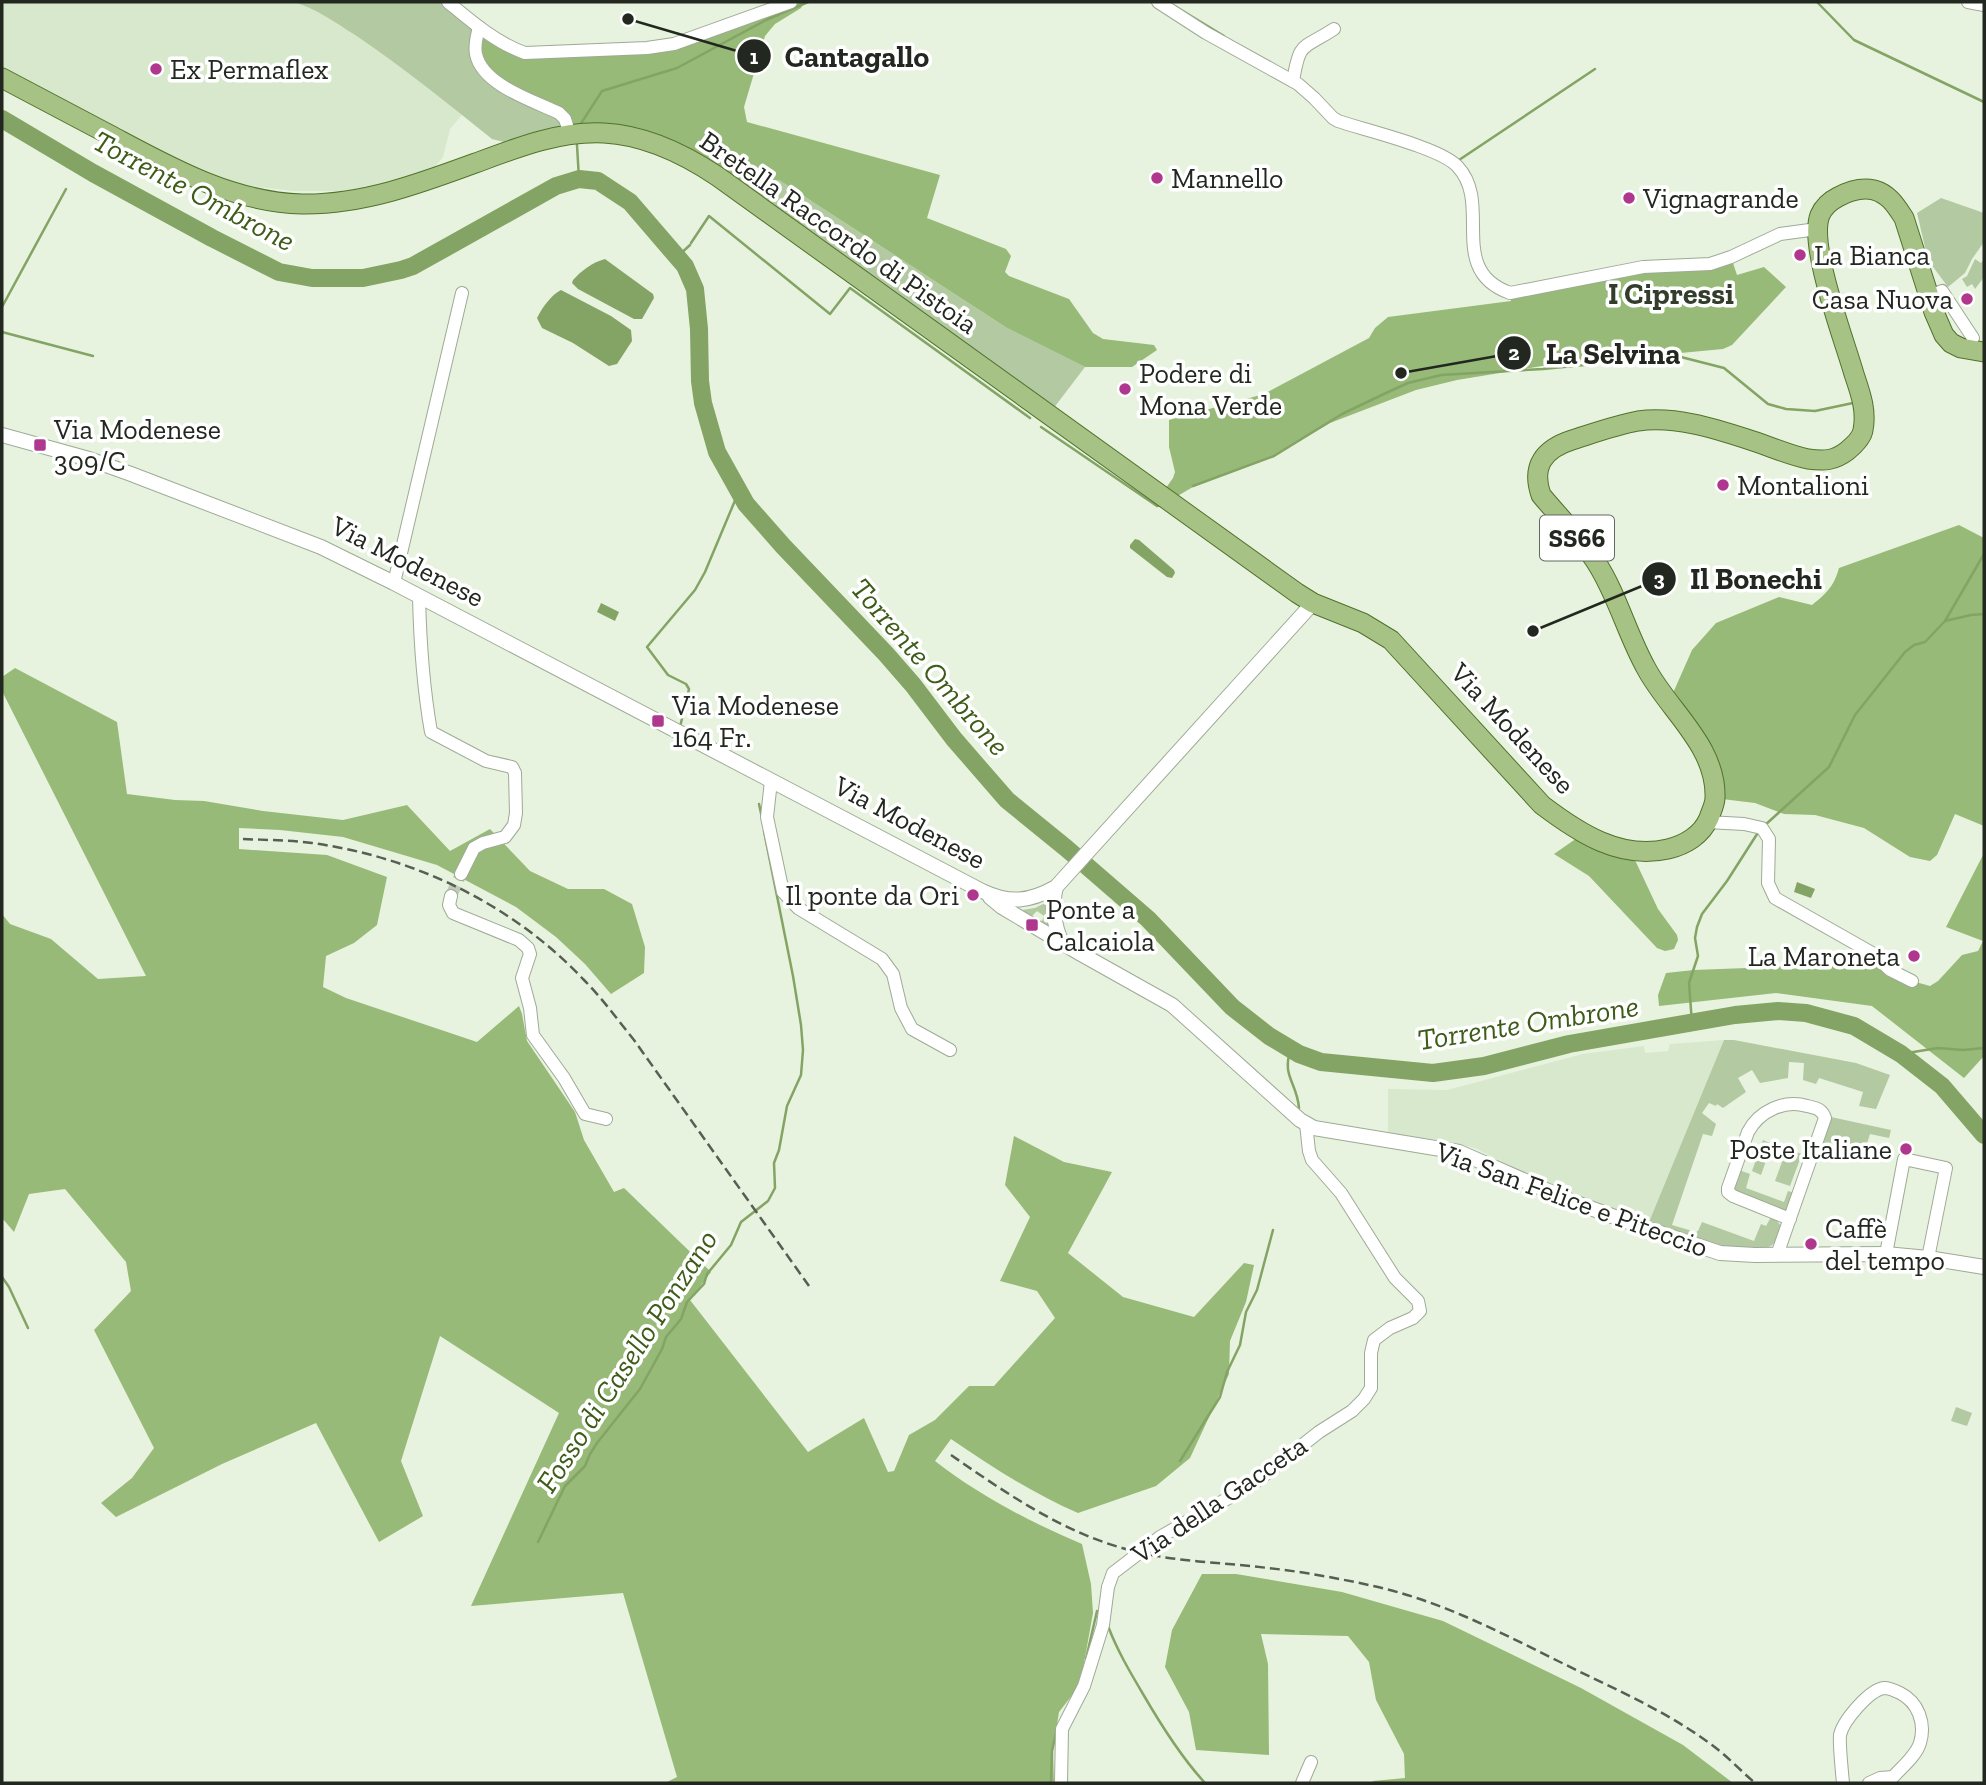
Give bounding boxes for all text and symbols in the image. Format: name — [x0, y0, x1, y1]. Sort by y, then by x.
callout: Cantagallo — [736, 31, 944, 82]
text: Cantagallo — [785, 39, 930, 75]
text: 1 — [750, 44, 759, 69]
place label: Ex Permaflex — [170, 53, 328, 86]
marker: Ex Permaflex — [148, 61, 164, 77]
water label: Torrente Ombrone — [87, 123, 301, 259]
street label: Bretella Raccordo di Pistoia — [694, 124, 984, 341]
place label: Mannello — [1171, 162, 1283, 195]
marker: Mannello — [1149, 170, 1165, 186]
place label: Vignagrande — [1642, 182, 1799, 215]
marker: Vignagrande — [1621, 190, 1637, 206]
place label: La Bianca — [1814, 239, 1930, 272]
marker: La Bianca — [1792, 247, 1808, 263]
district label: I Cipressi — [1608, 276, 1734, 312]
place label: Casa Nuova — [1812, 283, 1953, 316]
marker: Casa Nuova — [1959, 291, 1975, 307]
callout: La Selvina — [1497, 328, 1694, 379]
text: La Selvina — [1546, 336, 1680, 372]
text: 2 — [1508, 340, 1520, 365]
place label: Podere di Mona Verde — [1139, 357, 1282, 422]
marker: Podere di Mona Verde — [1117, 381, 1133, 397]
place label: Via Modenese 309/C — [53, 413, 221, 478]
marker: Via Modenese 309/C — [32, 437, 48, 453]
place label: Montalioni — [1737, 469, 1869, 502]
marker: Montalioni — [1715, 477, 1731, 493]
street label: Via Modenese — [325, 508, 490, 614]
road number: SS66 — [1540, 516, 1614, 560]
callout: Il Bonechi — [1641, 553, 1836, 604]
text: Il Bonechi — [1690, 561, 1822, 597]
text: 3 — [1653, 566, 1665, 591]
water label: Torrente Ombrone — [843, 571, 1017, 763]
street label: Via Modenese — [1443, 655, 1582, 801]
place label: Via Modenese 164 Fr. — [671, 689, 839, 754]
marker: Via Modenese 164 Fr. — [650, 713, 666, 729]
street label: Via Modenese — [827, 768, 991, 876]
place label: Il ponte da Ori — [785, 879, 959, 912]
marker: Il ponte da Ori — [965, 887, 981, 903]
place label: Ponte a Calcaiola — [1046, 893, 1155, 958]
marker: Ponte a Calcaiola — [1024, 917, 1040, 933]
place label: La Maroneta — [1748, 940, 1900, 973]
marker: La Maroneta — [1906, 948, 1922, 964]
water label: Torrente Ombrone — [1415, 988, 1641, 1058]
place label: Poste Italiane — [1730, 1133, 1892, 1166]
street label: Via San Felice e Piteccio — [1430, 1135, 1712, 1264]
marker: Poste Italiane — [1898, 1141, 1914, 1157]
place label: Caffè del tempo — [1825, 1212, 1945, 1277]
water label: Fosso di Casello Ponzano — [529, 1223, 725, 1499]
marker: Caffè del tempo — [1803, 1236, 1819, 1252]
street label: Via della Gacceta — [1124, 1428, 1314, 1571]

